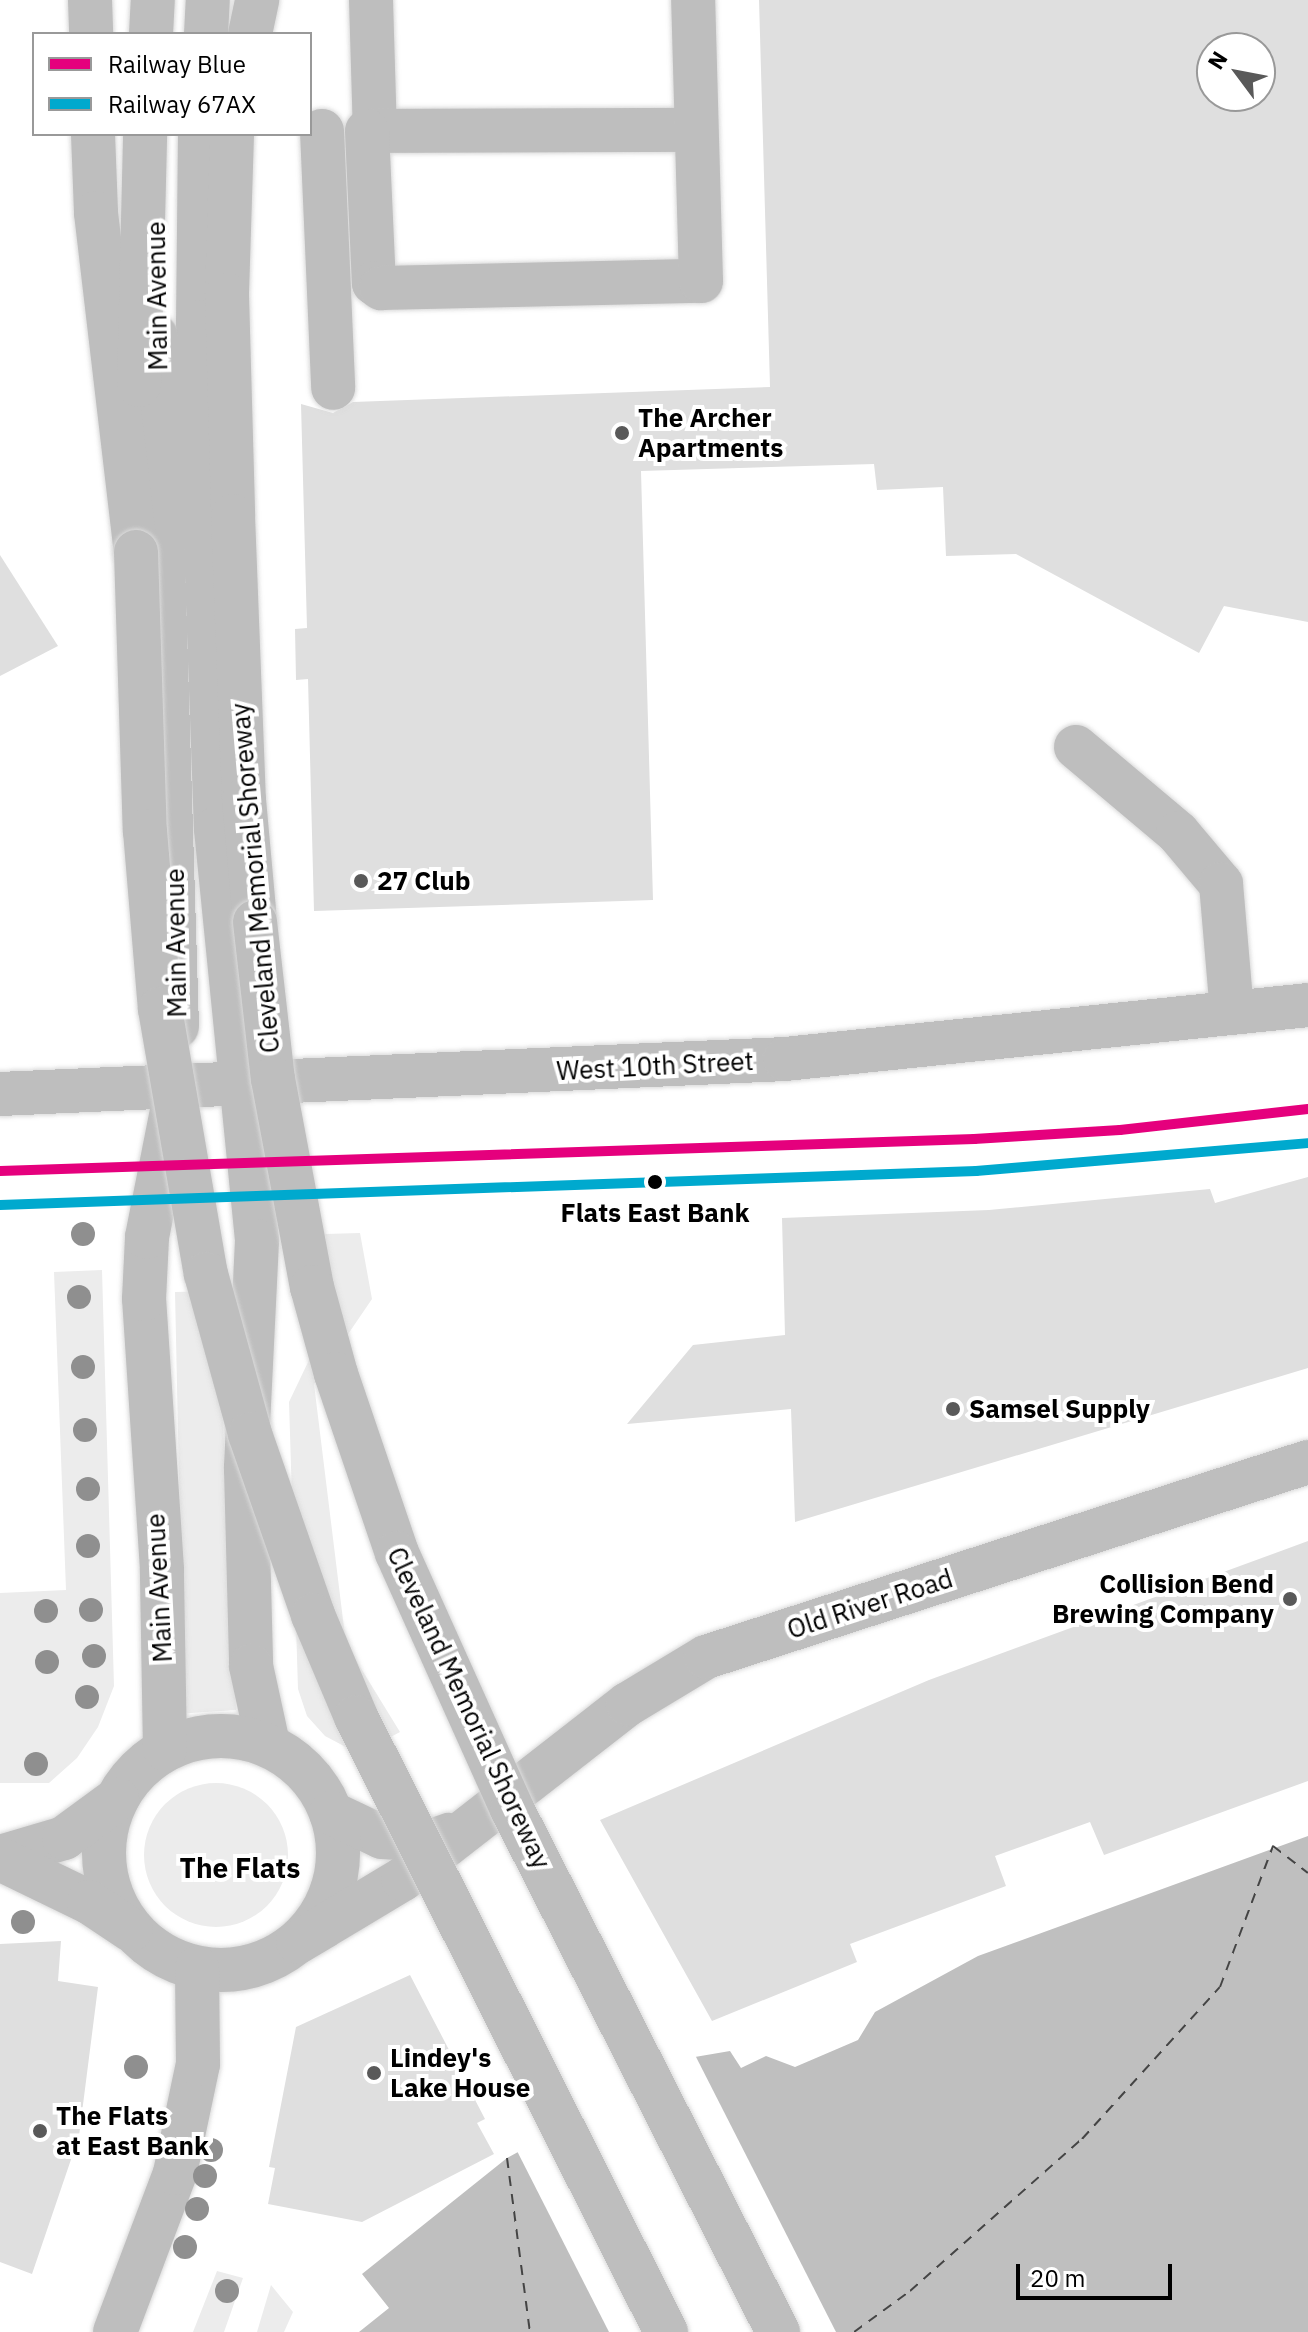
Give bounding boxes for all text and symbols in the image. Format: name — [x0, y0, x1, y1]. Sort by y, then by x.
legend — [32, 32, 312, 136]
north arrow — [1196, 32, 1276, 112]
text: N — [1200, 46, 1233, 75]
text: Railway Blue — [108, 48, 246, 80]
text: Railway 67AX — [108, 88, 256, 120]
street label: Main Avenue — [140, 221, 174, 371]
place label: The Archer Apartments — [638, 402, 783, 464]
marker: The Archer Apartments — [613, 424, 631, 442]
street label: Cleveland Memorial Shoreway — [224, 702, 286, 1054]
place label: 27 Club — [377, 865, 470, 897]
street label: Main Avenue — [159, 868, 193, 1018]
marker: 27 Club — [352, 872, 370, 890]
street label: West 10th Street — [556, 1045, 754, 1087]
marker: Flats East Bank — [643, 1170, 667, 1194]
place label: Flats East Bank — [560, 1197, 750, 1229]
place label: Samsel Supply — [969, 1393, 1150, 1425]
marker: Samsel Supply — [944, 1400, 962, 1418]
street label: Main Avenue — [140, 1513, 178, 1663]
street label: Cleveland Memorial Shoreway — [381, 1542, 557, 1874]
street label: Old River Road — [783, 1563, 957, 1645]
place label: Collision Bend Brewing Company — [1052, 1568, 1274, 1630]
marker: Collision Bend Brewing Company — [1281, 1590, 1299, 1608]
district label: The Flats — [180, 1851, 300, 1885]
place label: Lindey's Lake House — [390, 2042, 530, 2104]
marker: Lindey's Lake House — [365, 2064, 383, 2082]
place label: The Flats at East Bank — [56, 2100, 209, 2162]
marker: The Flats at East Bank — [31, 2122, 49, 2140]
scale bar — [1020, 2248, 1176, 2298]
text: 20 m — [1030, 2262, 1085, 2294]

